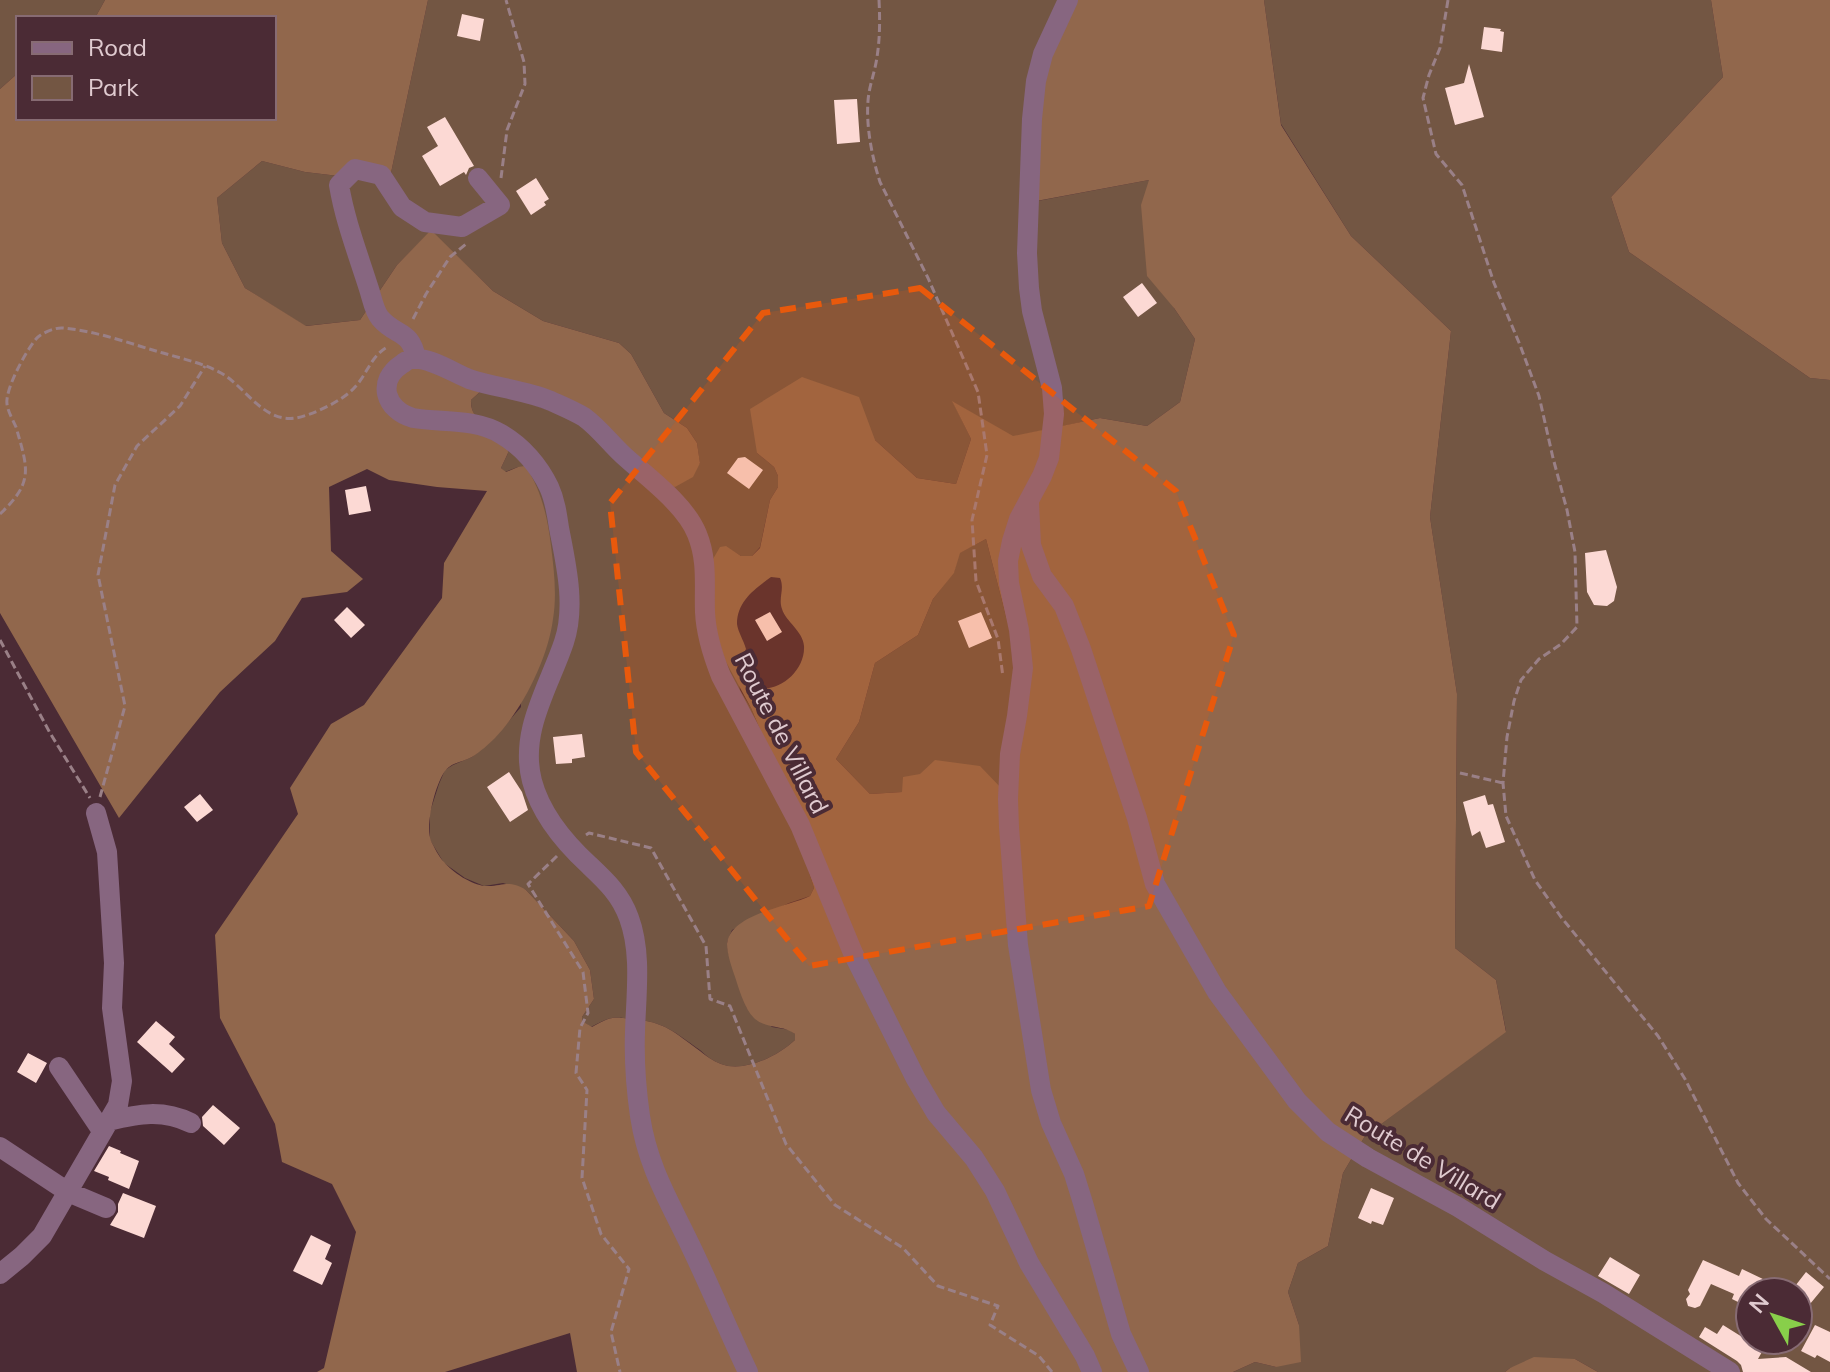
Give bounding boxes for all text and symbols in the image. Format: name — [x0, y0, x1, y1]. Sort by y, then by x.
legend — [16, 16, 276, 120]
text: Road — [88, 32, 147, 62]
text: Park — [88, 72, 139, 102]
street label: Route de Villard — [729, 648, 835, 818]
street label: Route de Villard — [1340, 1099, 1506, 1215]
north arrow — [1734, 1276, 1814, 1356]
text: N — [1743, 1288, 1775, 1319]

